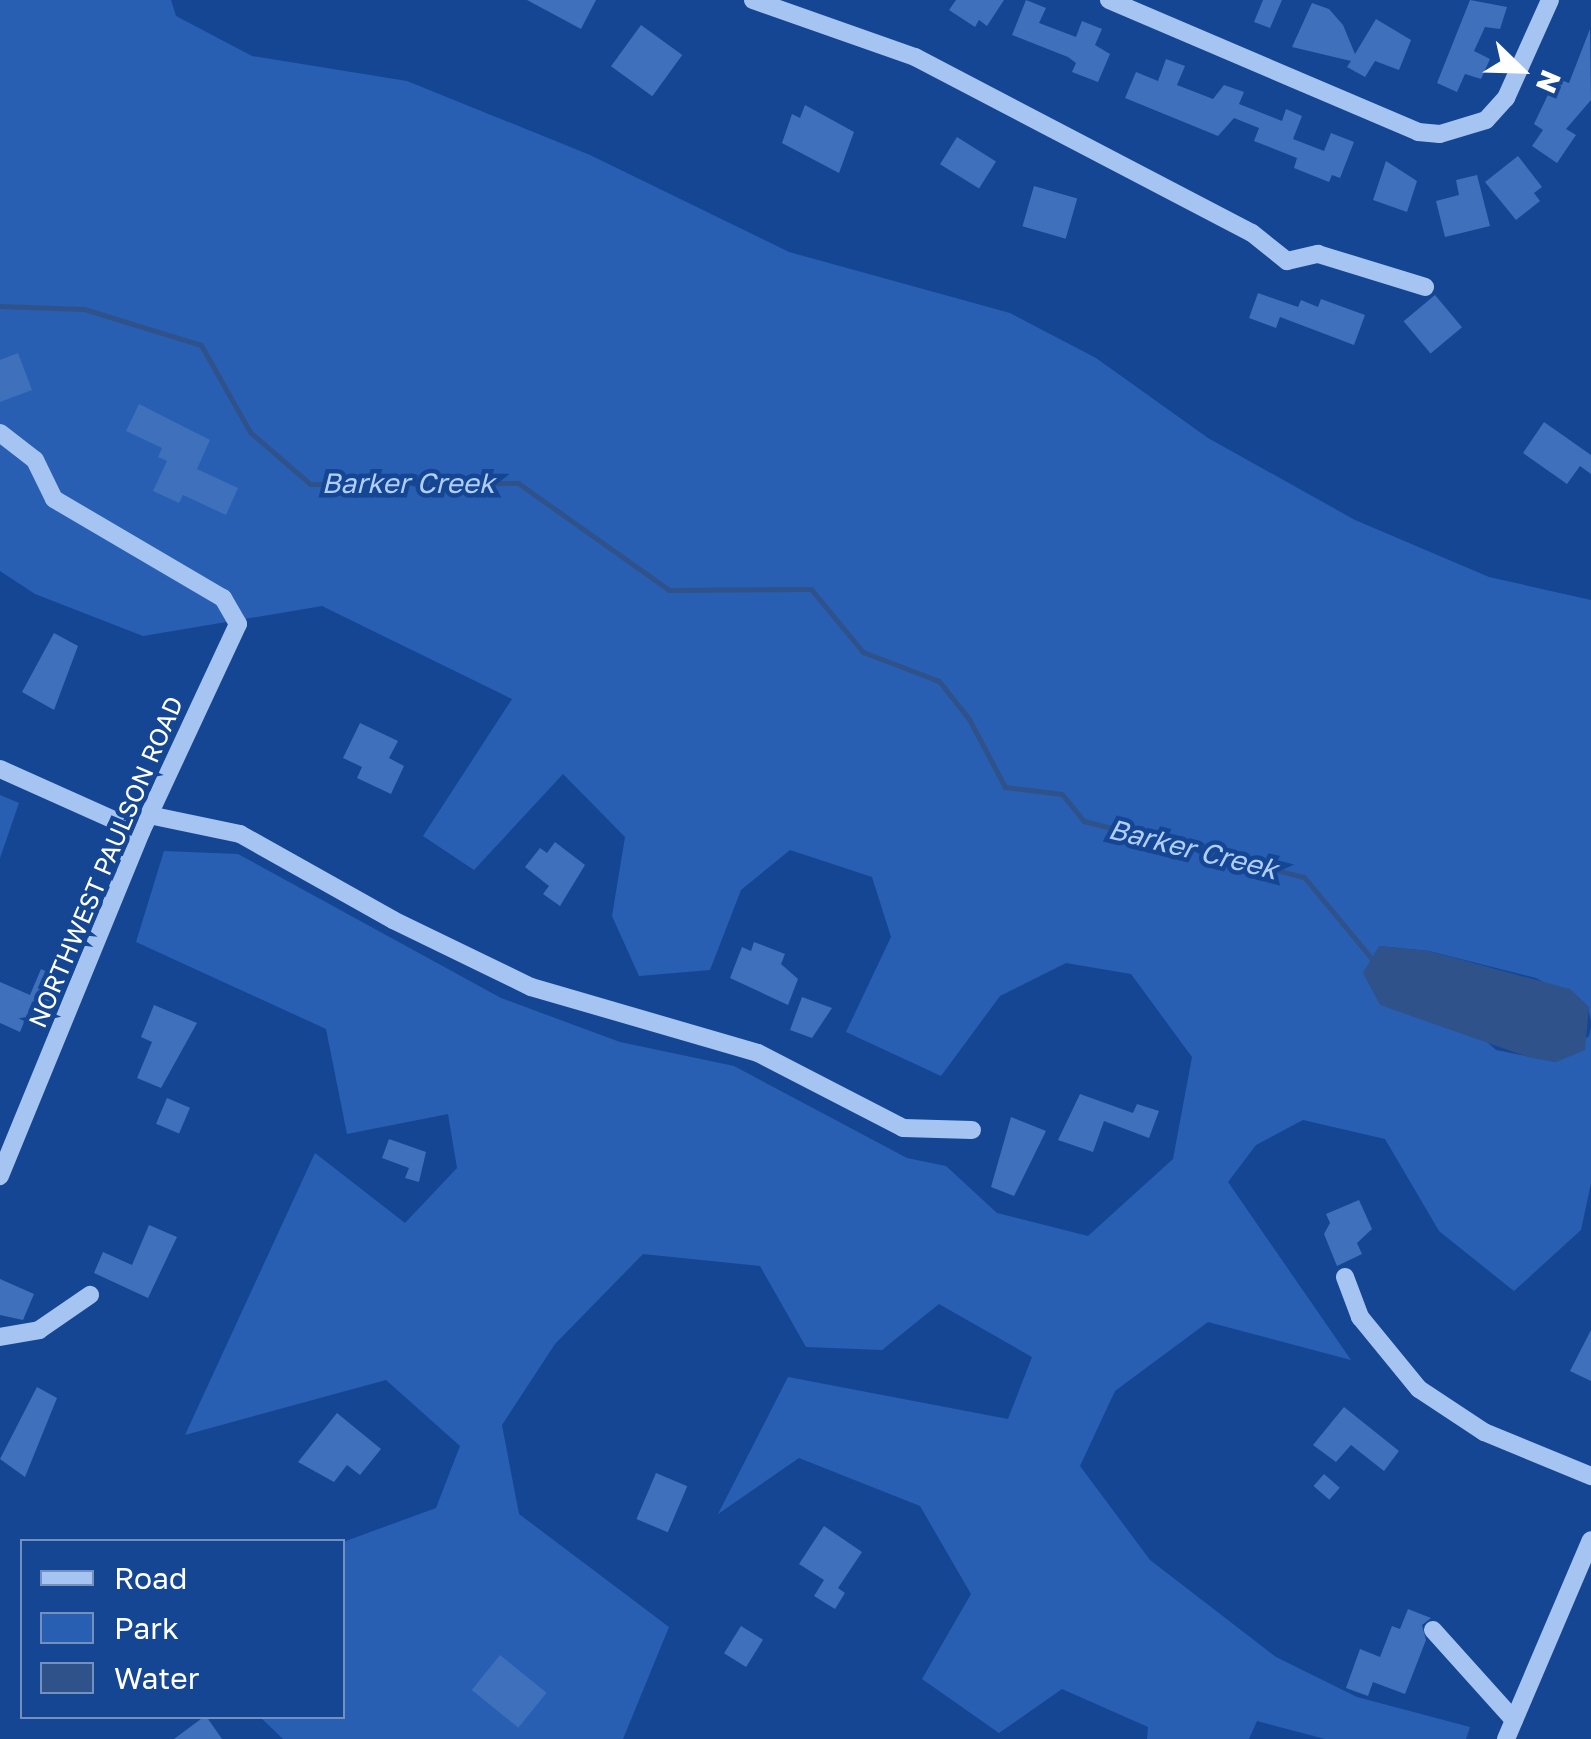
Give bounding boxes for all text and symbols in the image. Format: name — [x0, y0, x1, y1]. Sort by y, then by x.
north arrow — [1471, 20, 1571, 120]
text: N — [1530, 66, 1568, 98]
water label: Barker Creek — [322, 466, 494, 500]
street label: NORTHWEST PAULSON ROAD — [22, 692, 190, 1032]
water label: Barker Creek — [1105, 812, 1281, 886]
legend — [20, 1539, 345, 1719]
text: Road — [114, 1560, 188, 1596]
text: Park — [114, 1610, 179, 1646]
text: Water — [114, 1660, 199, 1696]

